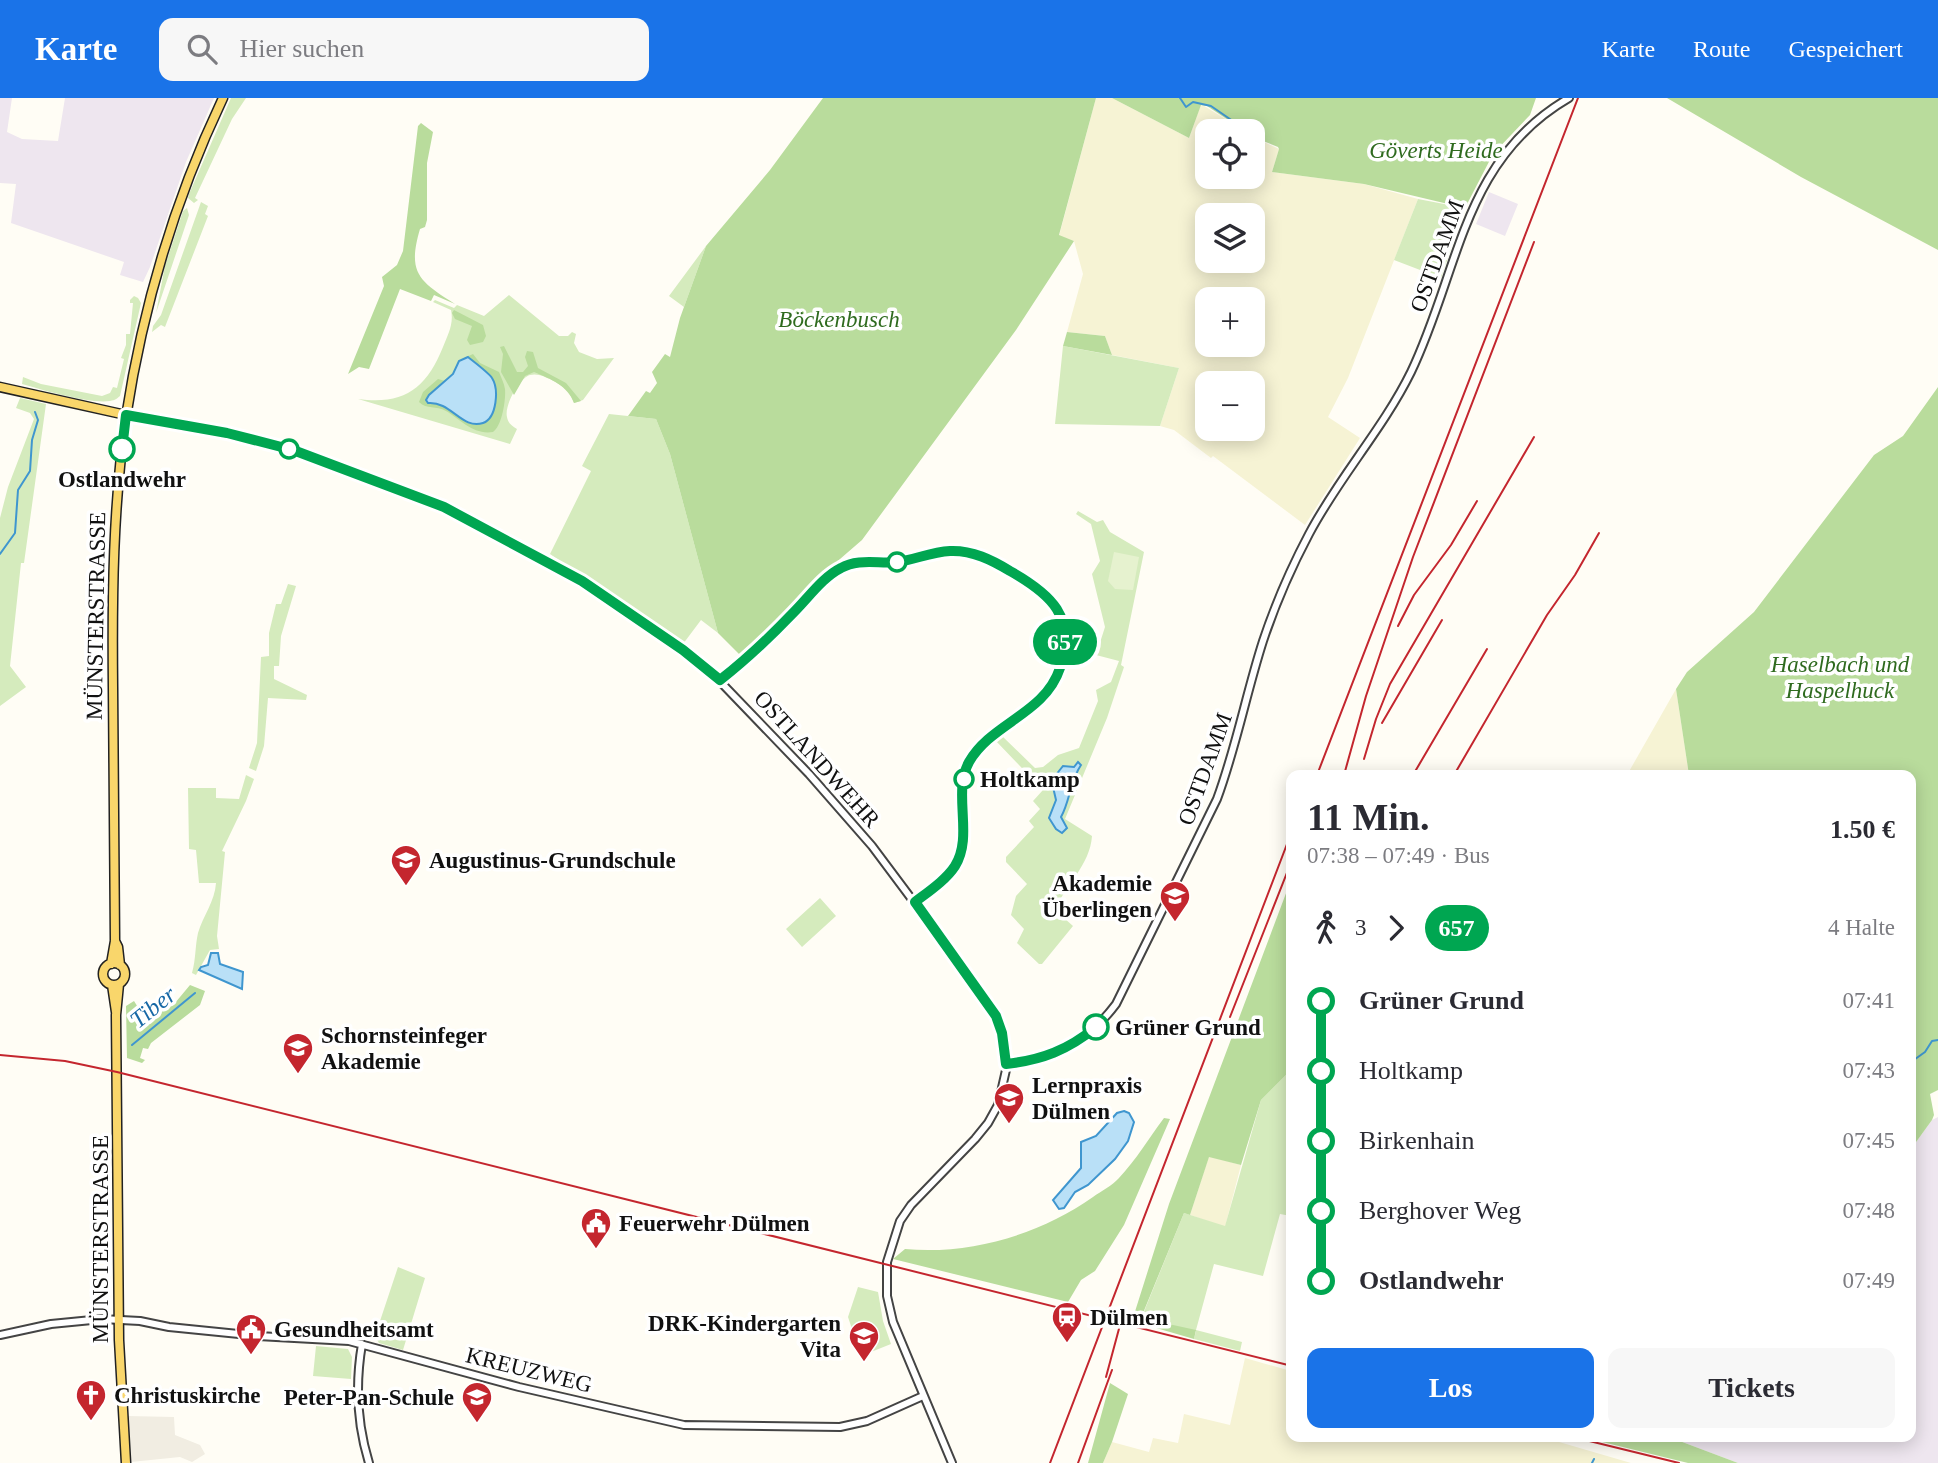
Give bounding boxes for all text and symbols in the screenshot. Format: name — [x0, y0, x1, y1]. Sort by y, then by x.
search box — [159, 18, 649, 81]
icon: search — [183, 30, 221, 68]
text: Karte — [35, 31, 117, 67]
text: Hier suchen — [239, 34, 364, 63]
text: Karte — [1602, 36, 1655, 62]
text: Route — [1693, 36, 1750, 62]
text: Gespeichert — [1788, 36, 1903, 62]
map controls — [1195, 119, 1265, 441]
button: locate — [1195, 119, 1265, 189]
park label: Göverts Heide — [1369, 138, 1503, 163]
street label: OSTDAMM — [1405, 196, 1469, 316]
button: layers — [1195, 203, 1265, 273]
button: + — [1195, 287, 1265, 357]
park label: Böckenbusch — [778, 307, 900, 332]
button: − — [1195, 371, 1265, 441]
marker: Ostlandwehr — [109, 436, 135, 462]
unlabelled marker — [279, 439, 299, 459]
place label: Ostlandwehr — [58, 467, 186, 492]
street label: MÜNSTERSTRASSE — [82, 512, 110, 720]
unlabelled marker — [887, 552, 907, 572]
line badge: 657 — [1025, 619, 1105, 665]
text: 657 — [1047, 629, 1083, 655]
park label: Haselbach und Haspelhuck — [1770, 652, 1910, 703]
street label: OSTLANDWEHR — [749, 686, 885, 833]
street label: OSTDAMM — [1173, 709, 1237, 829]
place label: Holtkamp — [980, 767, 1080, 792]
marker: Holtkamp — [954, 769, 974, 789]
text: 11 Min. — [1307, 796, 1429, 838]
text: 1.50 € — [1830, 815, 1895, 844]
school or university icon: Augustinus-Grundschule — [389, 843, 423, 887]
text: 07:38 – 07:49 · Bus — [1307, 843, 1490, 868]
place label: Augustinus-Grundschule — [429, 848, 676, 873]
place label: Akademie Überlingen — [1042, 871, 1152, 922]
school or university icon: Akademie Überlingen — [1158, 879, 1192, 923]
icon: walk — [1307, 909, 1345, 947]
icon: forward — [1377, 909, 1415, 947]
text: 3 — [1355, 915, 1367, 940]
text: 657 — [1439, 915, 1475, 941]
text: 4 Halte — [1828, 915, 1895, 940]
water label: Tiber — [125, 981, 181, 1033]
text: Grüner Grund — [1359, 986, 1524, 1015]
text: 07:41 — [1843, 988, 1895, 1013]
marker: Grüner Grund — [1083, 1014, 1109, 1040]
place label: Grüner Grund — [1115, 1015, 1261, 1040]
place label: Schornsteinfeger Akademie — [321, 1023, 487, 1074]
school or university icon: Schornsteinfeger Akademie — [281, 1031, 315, 1075]
text: Holtkamp — [1359, 1056, 1463, 1085]
text: 07:43 — [1843, 1058, 1895, 1083]
place label: Lernpraxis Dülmen — [1032, 1073, 1142, 1124]
school or university icon: Lernpraxis Dülmen — [992, 1081, 1026, 1125]
text: Birkenhain — [1359, 1126, 1475, 1155]
text: 07:45 — [1843, 1128, 1895, 1153]
street label: MÜNSTERSTRASSE — [88, 1135, 113, 1343]
text: Berghover Weg — [1359, 1196, 1521, 1225]
text: 07:48 — [1843, 1198, 1895, 1223]
public building icon: Feuerwehr Dülmen — [579, 1206, 613, 1250]
place label: Feuerwehr Dülmen — [619, 1211, 810, 1236]
text: Ostlandwehr — [1359, 1266, 1503, 1295]
text: 07:49 — [1843, 1268, 1895, 1293]
station icon: Dülmen — [1050, 1300, 1084, 1344]
place label: Dülmen — [1090, 1305, 1168, 1330]
place label: DRK-Kindergarten Vita — [648, 1311, 841, 1362]
public building icon: Gesundheitsamt — [234, 1312, 268, 1356]
place label: Gesundheitsamt — [274, 1317, 434, 1342]
school or university icon: DRK-Kindergarten Vita — [847, 1319, 881, 1363]
street label: KREUZWEG — [463, 1342, 595, 1398]
button: Los — [1307, 1348, 1594, 1428]
button: Tickets — [1608, 1348, 1895, 1428]
church icon: Christuskirche — [74, 1378, 108, 1422]
school or university icon: Peter-Pan-Schule — [460, 1380, 494, 1424]
place label: Christuskirche — [114, 1383, 261, 1408]
place label: Peter-Pan-Schule — [284, 1385, 454, 1410]

